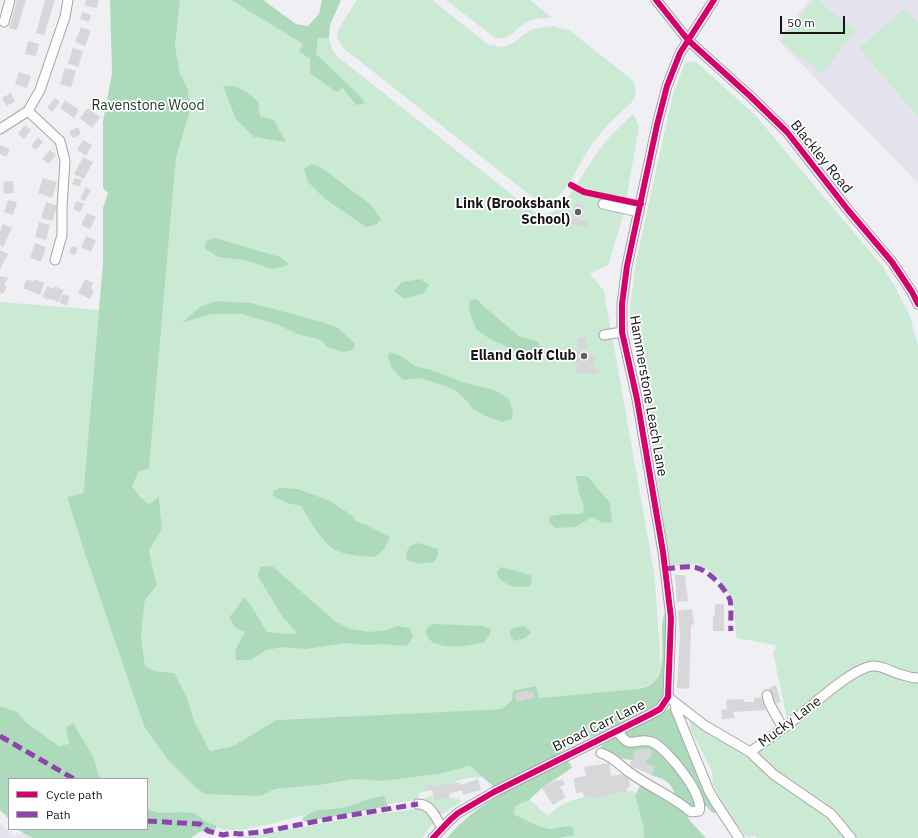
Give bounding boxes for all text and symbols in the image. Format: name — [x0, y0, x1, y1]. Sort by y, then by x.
scale bar — [782, 8, 847, 34]
text: 50 m — [787, 15, 815, 30]
park label: Ravenstone Wood — [91, 98, 205, 114]
street label: Blackley Road — [787, 117, 855, 197]
place label: Link (Brooksbank School) — [456, 196, 570, 228]
marker: Link (Brooksbank School) — [573, 207, 583, 217]
street label: Hammerstone Leach Lane — [626, 314, 670, 478]
place label: Elland Golf Club — [470, 348, 576, 364]
marker: Elland Golf Club — [579, 351, 589, 361]
street label: Mucky Lane — [755, 693, 825, 751]
street label: Broad Carr Lane — [550, 696, 648, 756]
legend — [8, 778, 148, 830]
text: Cycle path — [46, 787, 103, 802]
text: Path — [46, 807, 71, 822]

